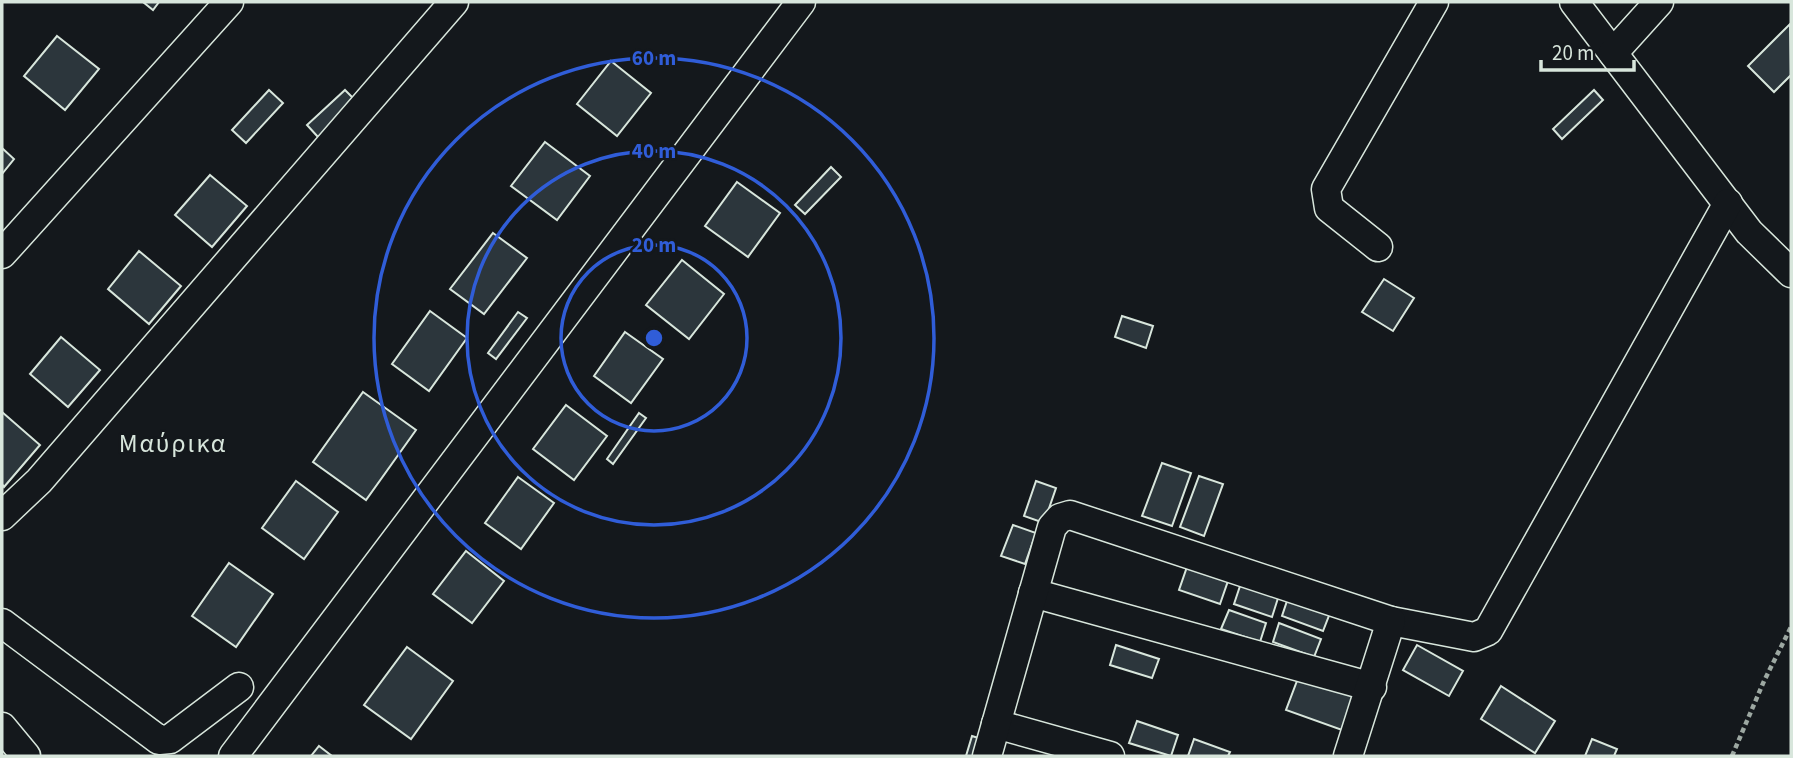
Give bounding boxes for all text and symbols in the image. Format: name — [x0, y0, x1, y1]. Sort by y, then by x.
scale bar — [1541, 28, 1634, 72]
text: 20 m — [1552, 38, 1594, 68]
text: 60 m — [632, 43, 676, 73]
text: 40 m — [632, 136, 676, 166]
text: 20 m — [632, 230, 676, 260]
centre of rings — [642, 326, 666, 350]
district label: Μαύρικα — [119, 425, 227, 462]

